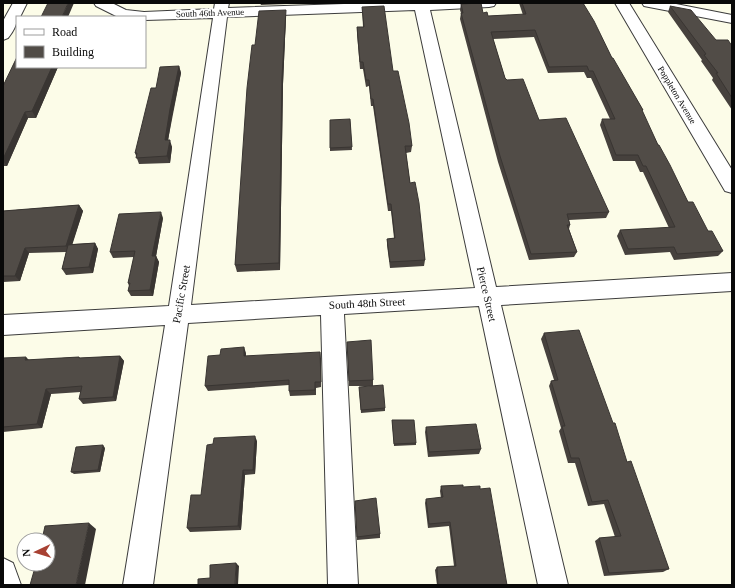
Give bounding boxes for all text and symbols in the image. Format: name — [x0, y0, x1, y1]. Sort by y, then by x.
street label: South 46th Avenue — [176, 7, 244, 19]
legend — [16, 16, 146, 68]
text: Road — [52, 25, 77, 39]
text: Building — [52, 45, 94, 59]
street label: Poppleton Avenue — [656, 64, 698, 126]
street label: Pacific Street — [170, 264, 192, 324]
street label: Pierce Street — [475, 265, 499, 323]
street label: South 48th Street — [329, 295, 405, 311]
north arrow — [16, 532, 56, 572]
text: N — [20, 548, 32, 557]

